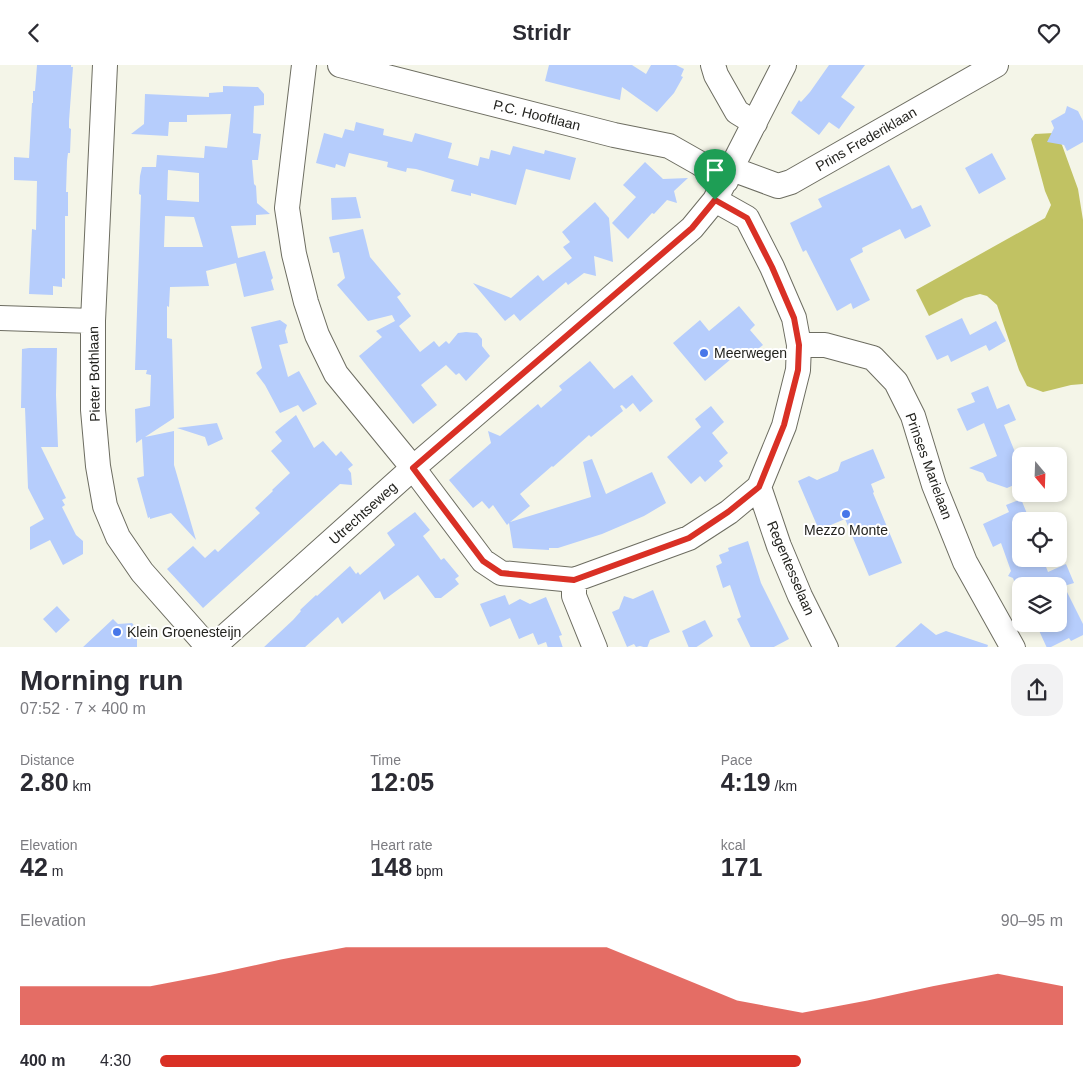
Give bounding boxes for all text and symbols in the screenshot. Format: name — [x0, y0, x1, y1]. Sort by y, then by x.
icon: back — [20, 19, 48, 47]
icon: heart — [1035, 19, 1063, 47]
text: Stridr — [512, 20, 571, 45]
street label: P.C. Hooftlaan — [492, 96, 582, 134]
street label: Prins Frederiklaan — [813, 104, 919, 174]
pin — [694, 149, 736, 200]
icon: arrive — [701, 156, 729, 184]
street label: Pieter Bothlaan — [85, 326, 103, 422]
place label: Meerwegen — [714, 345, 787, 361]
marker: Meerwegen — [698, 347, 710, 359]
street label: Prinses Marielaan — [902, 411, 956, 521]
north arrow — [1012, 447, 1068, 503]
map controls — [1012, 447, 1067, 632]
street label: Utrechtseweg — [326, 478, 400, 548]
marker: Mezzo Monte — [840, 508, 852, 520]
button: locate — [1012, 512, 1067, 567]
street label: Regentesselaan — [764, 518, 818, 618]
place label: Mezzo Monte — [804, 522, 888, 538]
button: layers — [1012, 577, 1067, 632]
place label: Klein Groenesteijn — [127, 624, 241, 640]
marker: Klein Groenesteijn — [111, 626, 123, 638]
button: share — [1011, 664, 1063, 716]
text: Morning run — [20, 665, 183, 696]
text: 07:52 · 7 × 400 m — [20, 700, 146, 717]
text: Distance — [20, 752, 74, 768]
text: Time — [370, 752, 401, 768]
text: Pace — [721, 752, 753, 768]
text: 2.80 — [20, 768, 69, 796]
text: 12:05 — [370, 768, 434, 796]
text: 4:19 — [721, 768, 771, 796]
text: km — [69, 778, 91, 794]
text: /km — [771, 778, 797, 794]
text: Elevation — [20, 837, 78, 853]
text: Heart rate — [370, 837, 433, 853]
text: kcal — [721, 837, 746, 853]
text: 42 — [20, 853, 48, 881]
text: 148 — [370, 853, 412, 881]
text: 171 — [721, 853, 762, 881]
text: m — [48, 863, 63, 879]
text: bpm — [412, 863, 443, 879]
text: Elevation — [20, 912, 86, 929]
text: 90–95 m — [1001, 912, 1063, 929]
text: 400 m — [20, 1052, 65, 1069]
text: 4:30 — [100, 1052, 131, 1069]

